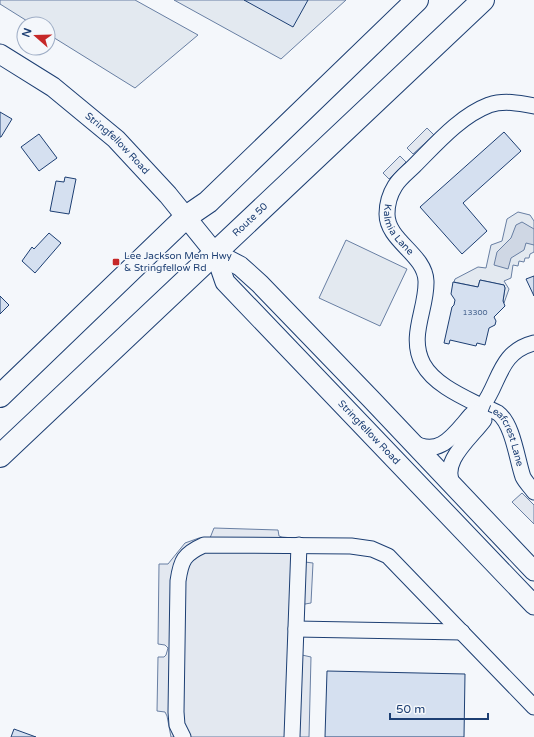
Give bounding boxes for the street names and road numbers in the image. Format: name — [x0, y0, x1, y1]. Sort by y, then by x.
street label: Stringfellow Road — [83, 110, 152, 177]
street label: Route 50 — [230, 200, 270, 239]
street label: Kalmia Lane — [381, 203, 416, 258]
street label: Stringfellow Road — [335, 398, 402, 467]
street label: Leafcrest Lane — [486, 403, 526, 468]

